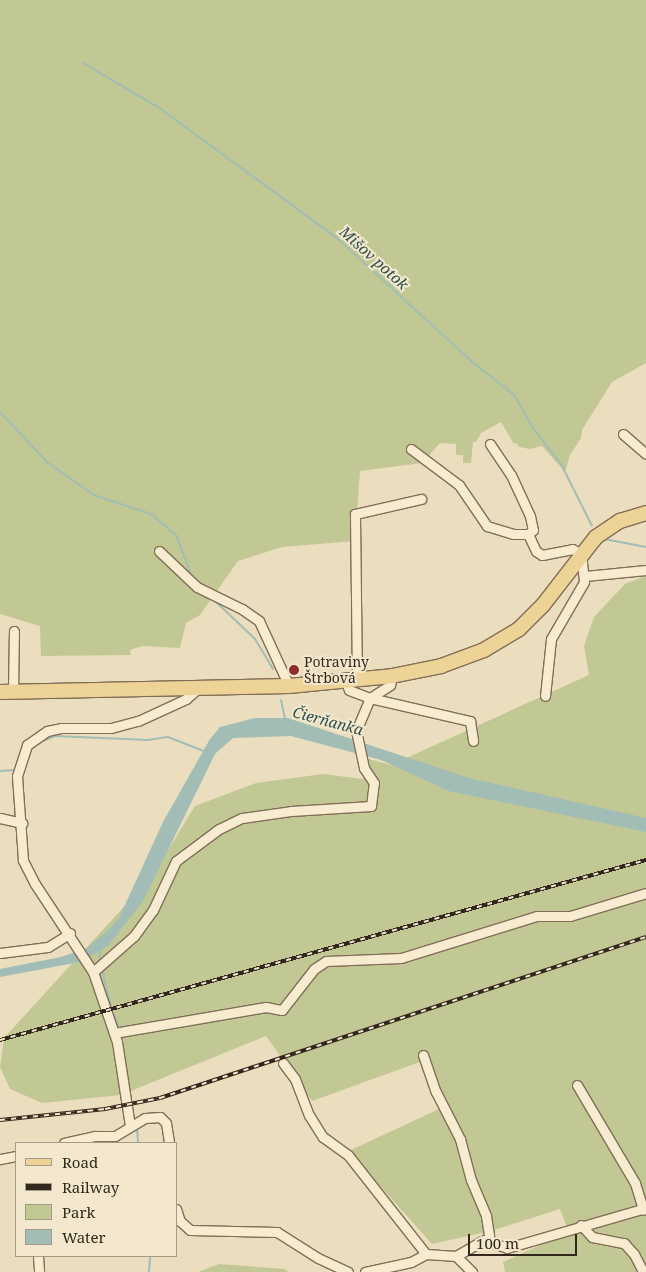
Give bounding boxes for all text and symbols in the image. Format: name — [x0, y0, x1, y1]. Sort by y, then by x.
water label: Mišov potok — [336, 223, 412, 293]
place label: Potraviny Štrbová — [304, 654, 369, 686]
marker: Potraviny Štrbová — [288, 664, 300, 676]
water label: Čierňanka — [291, 703, 365, 739]
legend — [15, 1142, 178, 1257]
text: Road — [62, 1152, 98, 1172]
text: Railway — [62, 1177, 119, 1197]
text: Park — [62, 1202, 95, 1222]
scale bar — [471, 1224, 580, 1256]
text: Water — [62, 1227, 105, 1247]
text: 100 m — [476, 1233, 519, 1253]

